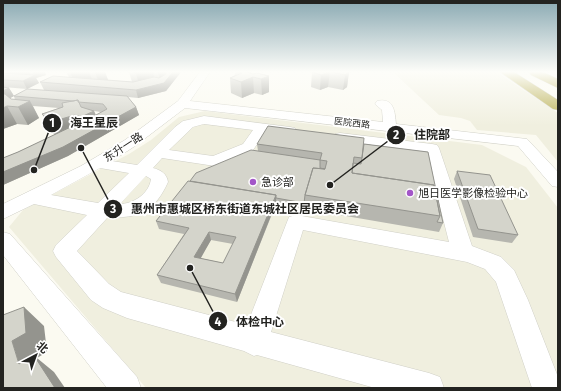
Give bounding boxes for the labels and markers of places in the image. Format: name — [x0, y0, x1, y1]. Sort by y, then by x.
callout: 海王星辰 — [42, 111, 126, 135]
callout: 住院部 — [386, 123, 458, 147]
place label: 急诊部 — [261, 176, 294, 189]
marker: 急诊部 — [248, 177, 258, 187]
place label: 旭日医学影像检验中心 — [418, 187, 528, 200]
marker: 旭日医学影像检验中心 — [405, 188, 415, 198]
callout: 惠州市惠城区桥东街道东城社区居民委员会 — [103, 197, 367, 221]
callout: 体检中心 — [208, 309, 292, 333]

